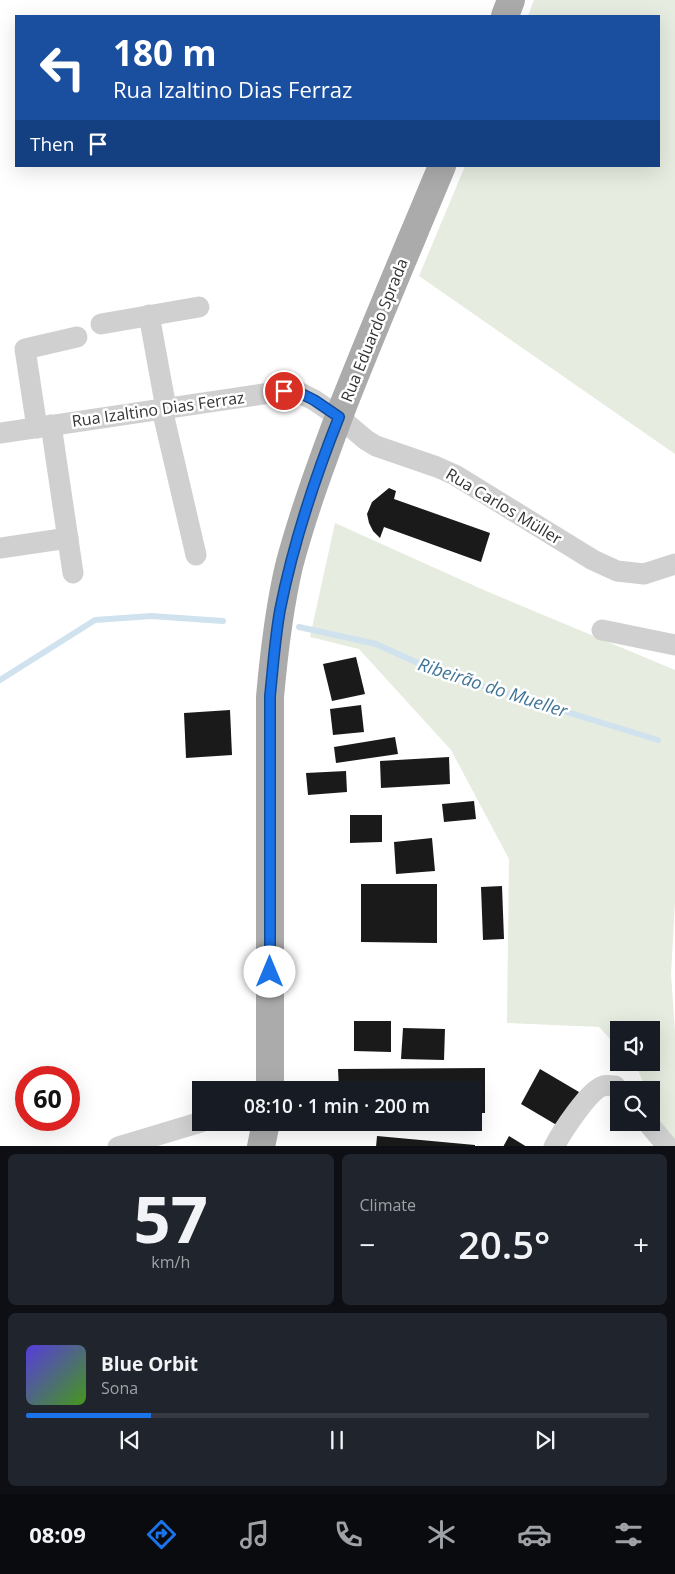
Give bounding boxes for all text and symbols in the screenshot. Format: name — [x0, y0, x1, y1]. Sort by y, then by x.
text: 180 m — [113, 29, 217, 76]
icon: left — [30, 35, 95, 100]
text: Rua Izaltino Dias Ferraz — [113, 74, 352, 104]
icon: arrive — [84, 130, 112, 158]
text: Then — [30, 131, 74, 157]
street label: Rua Eduardo Sprada — [335, 255, 413, 405]
pin — [263, 370, 305, 412]
icon: arrive — [270, 377, 298, 405]
street label: Rua Izaltino Dias Ferraz — [70, 386, 246, 432]
street label: Rua Carlos Müller — [442, 463, 566, 550]
water label: Ribeirão do Mueller — [415, 652, 572, 723]
position arrow — [243, 945, 295, 997]
map controls — [610, 1021, 660, 1131]
button: sound — [610, 1021, 660, 1071]
speed limit sign: 60 — [15, 1066, 80, 1131]
button: search — [610, 1081, 660, 1131]
text: 08:10 · 1 min · 200 m — [244, 1093, 430, 1119]
text: 57 — [134, 1174, 208, 1262]
text: Climate — [360, 1194, 416, 1216]
text: 20.5° — [458, 1218, 550, 1270]
text: − — [360, 1225, 376, 1263]
text: + — [633, 1225, 649, 1263]
text: km/h — [151, 1251, 190, 1273]
text: Blue Orbit — [101, 1351, 198, 1377]
text: Sona — [101, 1377, 138, 1399]
icon: previous — [116, 1426, 144, 1454]
icon: pause — [323, 1426, 351, 1454]
icon: next — [531, 1426, 559, 1454]
icon: directions — [144, 1517, 179, 1552]
icon: music — [237, 1517, 272, 1552]
icon: phone — [331, 1517, 366, 1552]
icon: climate — [424, 1517, 459, 1552]
icon: car — [517, 1517, 552, 1552]
icon: filters — [611, 1517, 646, 1552]
text: 08:09 — [29, 1519, 86, 1549]

